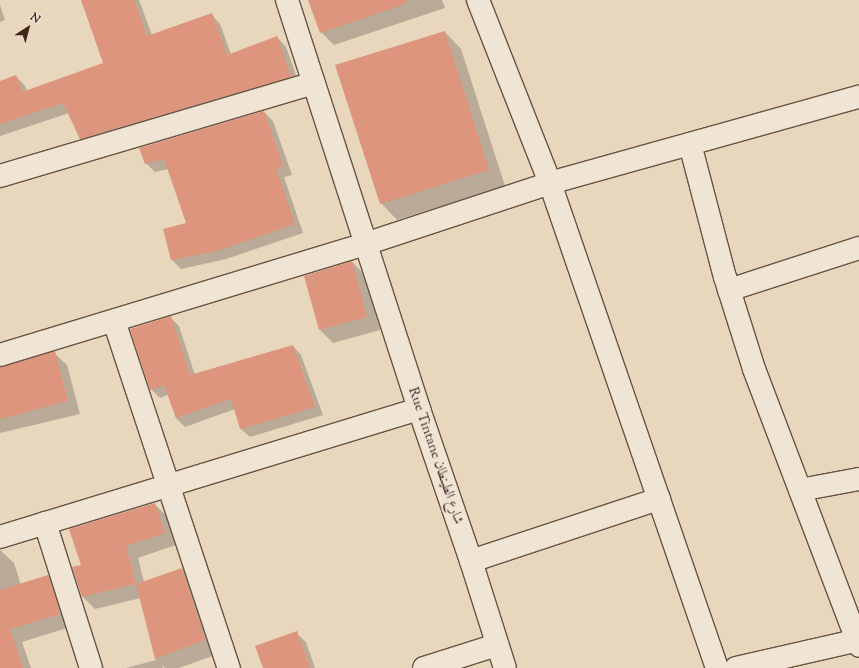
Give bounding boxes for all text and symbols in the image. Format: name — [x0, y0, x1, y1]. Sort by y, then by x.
north arrow — [8, 8, 48, 48]
text: N — [27, 9, 43, 27]
street label: Rue Tintane شارع الطينطان — [404, 385, 466, 527]

